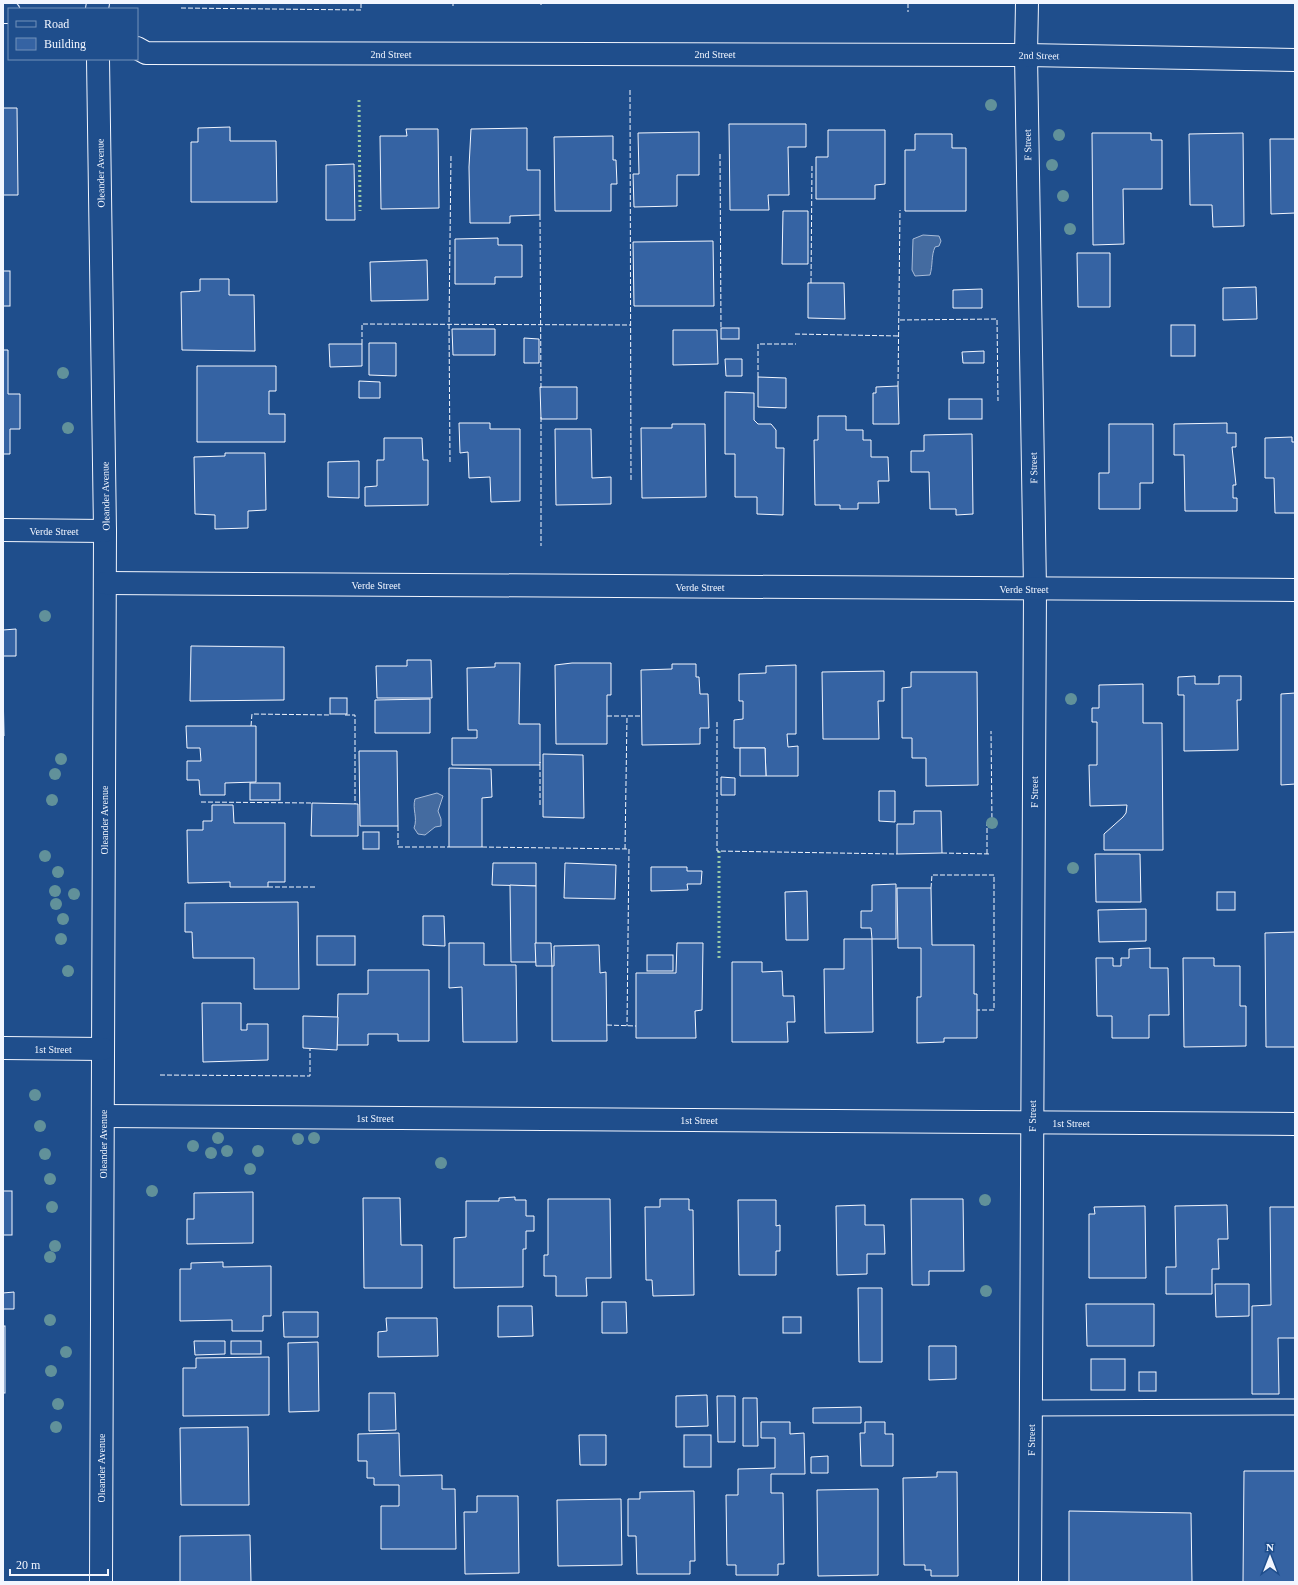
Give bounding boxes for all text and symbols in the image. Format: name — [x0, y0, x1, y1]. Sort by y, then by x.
legend — [8, 8, 138, 60]
text: Road — [44, 17, 69, 31]
text: Building — [44, 37, 86, 51]
street label: 2nd Street — [371, 49, 412, 60]
street label: 2nd Street — [695, 49, 736, 60]
street label: 2nd Street — [1018, 50, 1060, 61]
street label: F Street — [1022, 129, 1033, 161]
street label: Oleander Avenue — [94, 138, 107, 208]
street label: F Street — [1028, 452, 1039, 484]
street label: Oleander Avenue — [99, 461, 112, 531]
street label: Verde Street — [29, 526, 79, 537]
street label: Verde Street — [351, 580, 401, 591]
street label: Verde Street — [675, 582, 725, 593]
street label: Verde Street — [999, 584, 1049, 595]
street label: F Street — [1029, 776, 1040, 808]
street label: Oleander Avenue — [99, 785, 110, 854]
street label: 1st Street — [34, 1044, 72, 1055]
street label: F Street — [1027, 1100, 1038, 1132]
street label: Oleander Avenue — [98, 1109, 109, 1178]
street label: 1st Street — [356, 1113, 394, 1124]
street label: 1st Street — [680, 1115, 718, 1126]
street label: 1st Street — [1052, 1118, 1090, 1129]
street label: F Street — [1026, 1424, 1037, 1456]
street label: Oleander Avenue — [96, 1433, 107, 1502]
north arrow — [1250, 1537, 1290, 1577]
text: N — [1266, 1541, 1274, 1553]
scale bar — [10, 1551, 108, 1577]
text: 20 m — [16, 1558, 41, 1572]

